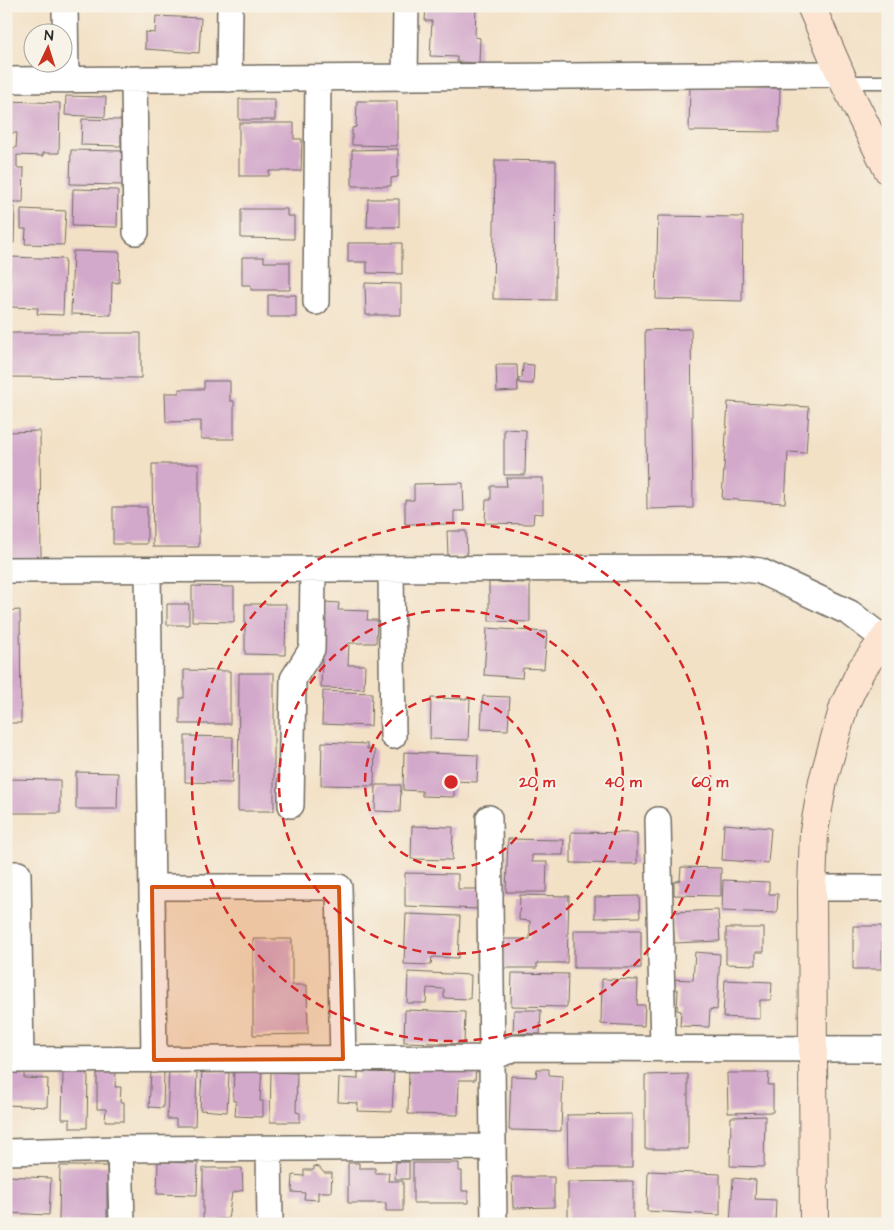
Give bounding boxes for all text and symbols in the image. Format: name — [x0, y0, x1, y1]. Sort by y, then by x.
north arrow — [22, 22, 72, 72]
text: N — [44, 26, 54, 46]
text: 20 m — [518, 772, 555, 793]
text: 40 m — [604, 772, 642, 793]
text: 60 m — [692, 772, 729, 793]
centre of rings — [442, 773, 460, 791]

